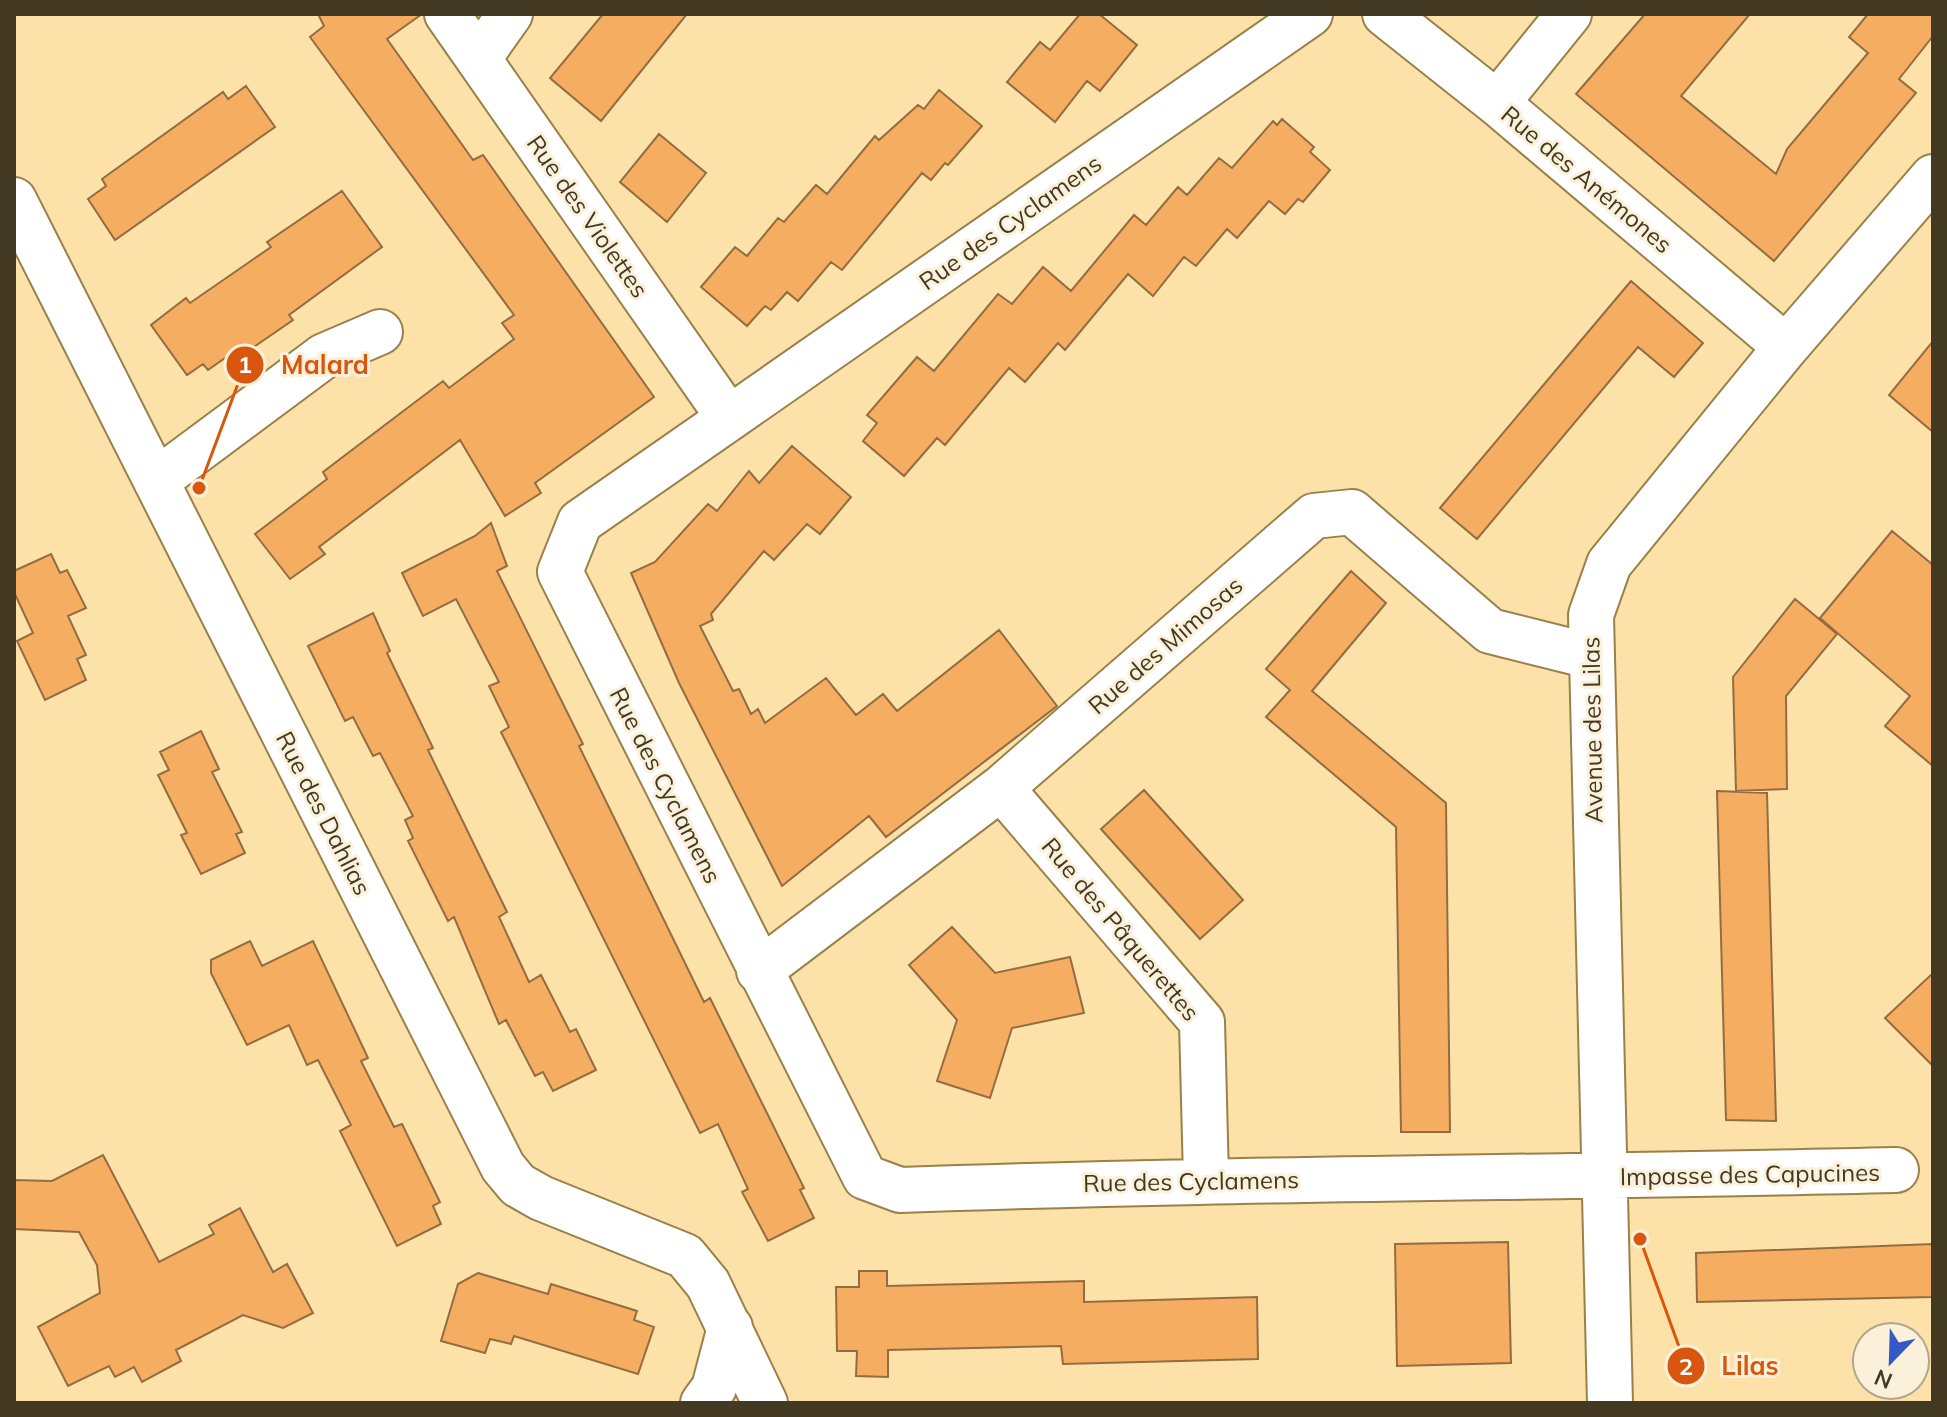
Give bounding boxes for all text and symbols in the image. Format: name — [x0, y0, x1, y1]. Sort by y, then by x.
street label: Rue des Anémones — [1495, 99, 1679, 259]
street label: Rue des Violettes — [521, 129, 655, 303]
street label: Rue des Cyclamens — [913, 148, 1107, 296]
callout: Malard — [225, 340, 384, 390]
text: Malard — [281, 348, 369, 381]
text: 1 — [238, 349, 252, 379]
street label: Rue des Mimosas — [1082, 570, 1248, 720]
street label: Avenue des Lilas — [1575, 637, 1609, 823]
street label: Rue des Cyclamens — [604, 682, 728, 888]
street label: Rue des Dahlias — [270, 726, 378, 900]
street label: Rue des Pâquerettes — [1036, 831, 1206, 1027]
street label: Impasse des Capucines — [1620, 1157, 1880, 1191]
street label: Rue des Cyclamens — [1083, 1164, 1299, 1198]
north arrow — [1851, 1321, 1931, 1401]
callout: Lilas — [1666, 1341, 1795, 1391]
text: Lilas — [1721, 1349, 1779, 1382]
text: 2 — [1679, 1351, 1693, 1381]
text: N — [1870, 1363, 1896, 1396]

